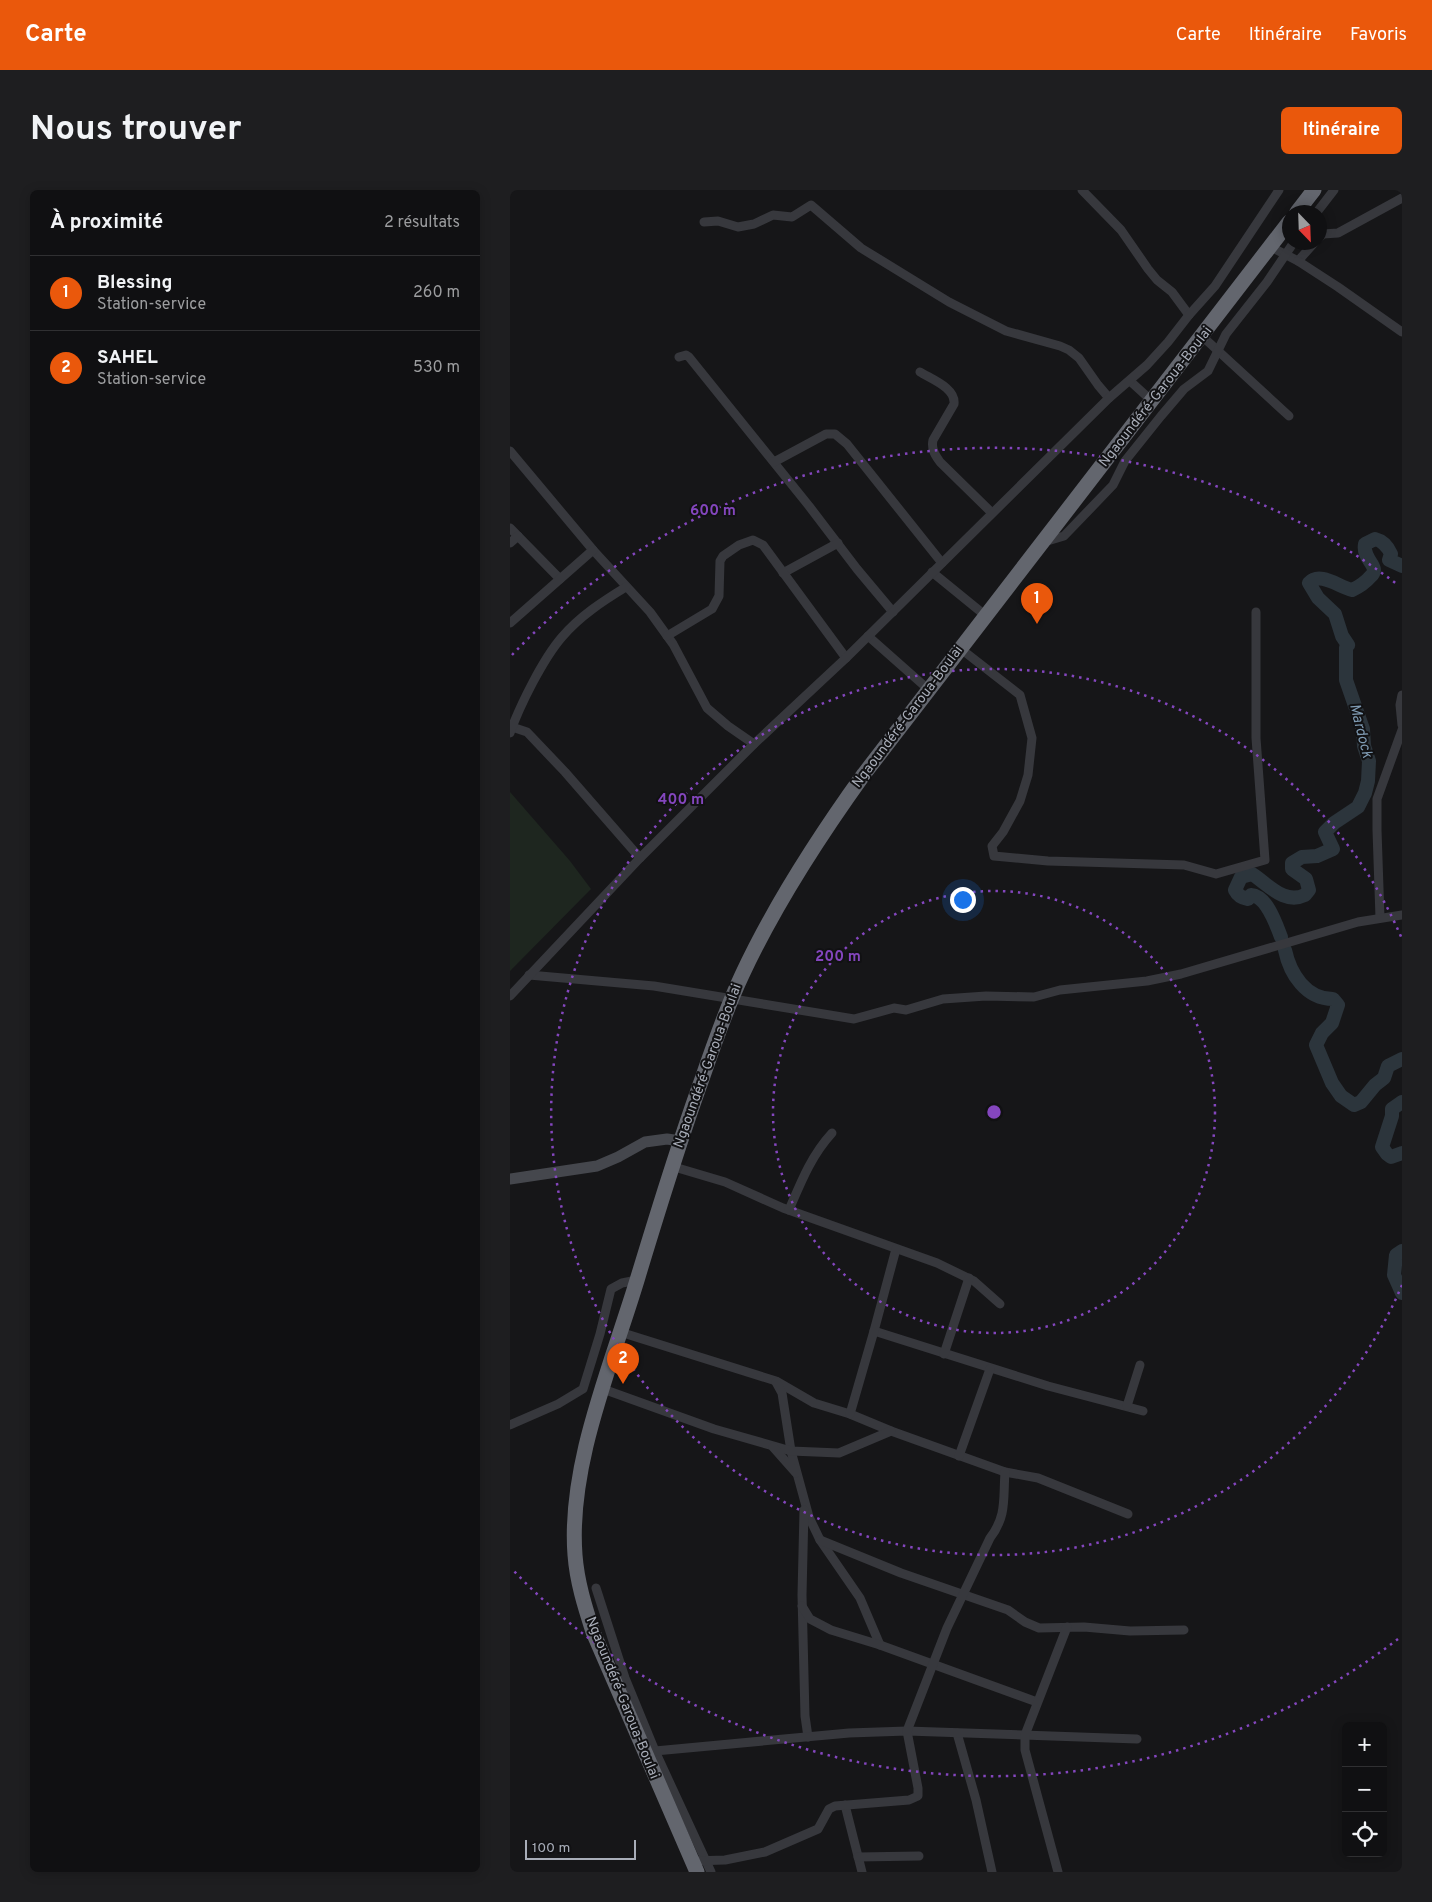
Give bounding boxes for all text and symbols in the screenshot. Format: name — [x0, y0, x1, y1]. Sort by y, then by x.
text: Carte — [25, 20, 87, 50]
text: Carte — [1176, 24, 1221, 47]
text: Itinéraire — [1249, 24, 1322, 47]
text: Favoris — [1350, 24, 1407, 47]
button: Itinéraire — [1281, 107, 1402, 154]
text: Nous trouver — [30, 108, 242, 152]
north arrow — [1282, 205, 1327, 250]
text: À proximité — [50, 209, 163, 236]
text: 2 résultats — [384, 213, 460, 233]
text: Blessing — [97, 271, 172, 295]
text: 1 — [63, 283, 69, 303]
text: 260 m — [413, 283, 460, 303]
text: Station-service — [97, 295, 206, 315]
street label: Ngaoundéré-Garoua-Boulai — [1096, 323, 1216, 471]
text: SAHEL — [97, 346, 158, 370]
text: 2 — [61, 358, 71, 378]
text: 530 m — [413, 358, 460, 378]
text: Station-service — [97, 370, 206, 390]
text: 600 m — [690, 502, 736, 521]
pin: 1 — [1021, 583, 1053, 624]
street label: Ngaoundéré-Garoua-Boulai — [849, 643, 967, 791]
water label: Mardock — [1344, 702, 1376, 760]
text: 400 m — [658, 791, 704, 810]
your location — [950, 887, 976, 913]
text: 200 m — [815, 948, 861, 967]
street label: Ngaoundéré-Garoua-Boulai — [670, 982, 746, 1150]
centre of rings — [985, 1103, 1003, 1121]
pin: 2 — [607, 1343, 639, 1384]
street label: Ngaoundéré-Garoua-Boulai — [582, 1614, 662, 1782]
map controls — [1342, 1722, 1387, 1857]
button: + — [1342, 1722, 1387, 1767]
button: − — [1342, 1767, 1387, 1812]
button: locate — [1342, 1812, 1387, 1857]
scale bar — [525, 1837, 636, 1860]
text: 100 m — [532, 1840, 570, 1857]

